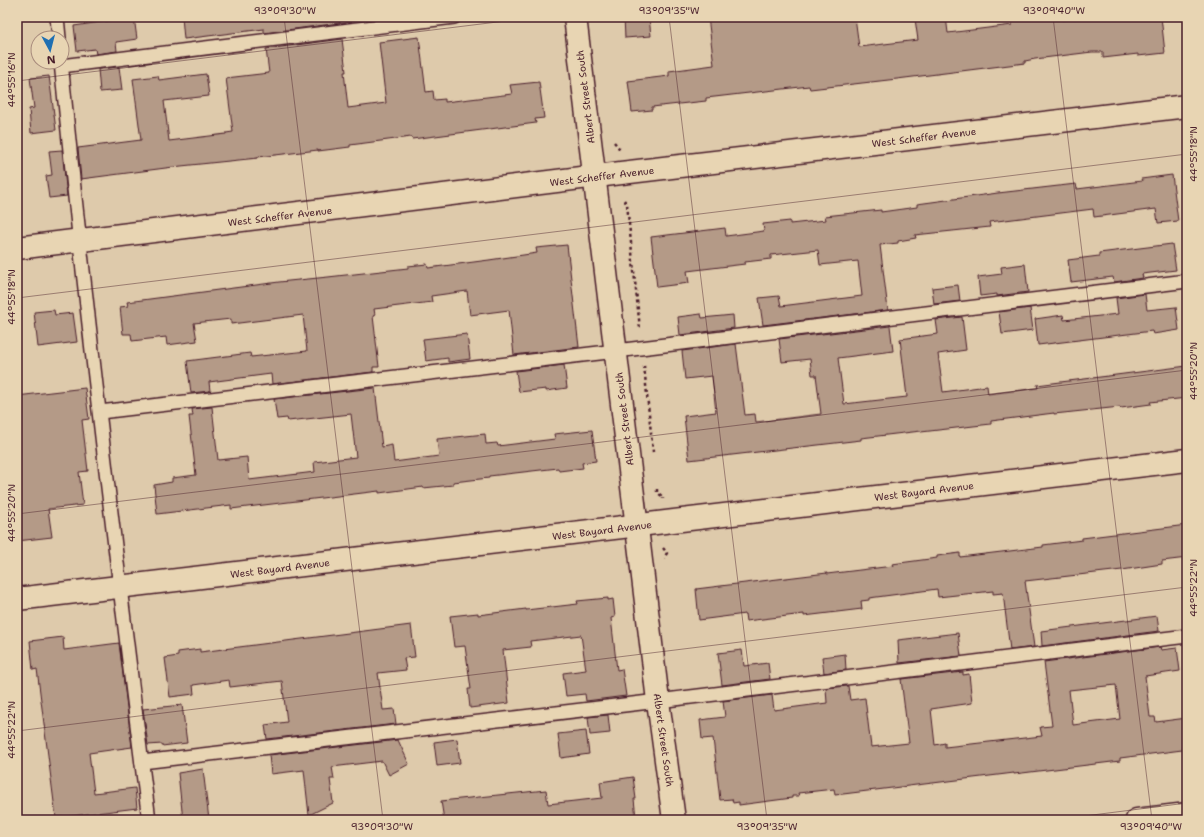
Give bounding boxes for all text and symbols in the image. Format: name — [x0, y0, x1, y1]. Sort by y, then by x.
text: 93°09'30"W — [254, 4, 317, 17]
text: 93°09'35"W — [638, 4, 700, 17]
text: 93°09'40"W — [1023, 4, 1086, 17]
north arrow — [30, 30, 70, 70]
street label: Albert Street South — [573, 49, 598, 145]
text: N — [46, 51, 56, 67]
text: 44°55'16"N — [5, 52, 18, 108]
street label: West Scheffer Avenue — [871, 125, 977, 150]
text: 44°55'18"N — [1187, 126, 1200, 182]
street label: West Scheffer Avenue — [549, 164, 655, 189]
street label: West Scheffer Avenue — [227, 204, 333, 229]
text: 44°55'18"N — [5, 269, 18, 325]
text: 44°55'20"N — [1187, 342, 1200, 400]
street label: Albert Street South — [612, 371, 637, 467]
street label: West Bayard Avenue — [874, 479, 975, 504]
text: 44°55'20"N — [5, 484, 18, 542]
street label: West Bayard Avenue — [552, 518, 653, 543]
street label: West Bayard Avenue — [230, 556, 331, 581]
text: 44°55'22"N — [1187, 559, 1200, 617]
street label: Albert Street South — [651, 692, 677, 788]
text: 44°55'22"N — [5, 701, 18, 759]
text: 93°09'30"W — [351, 820, 414, 833]
text: 93°09'35"W — [736, 820, 798, 833]
text: 93°09'40"W — [1120, 820, 1183, 833]

